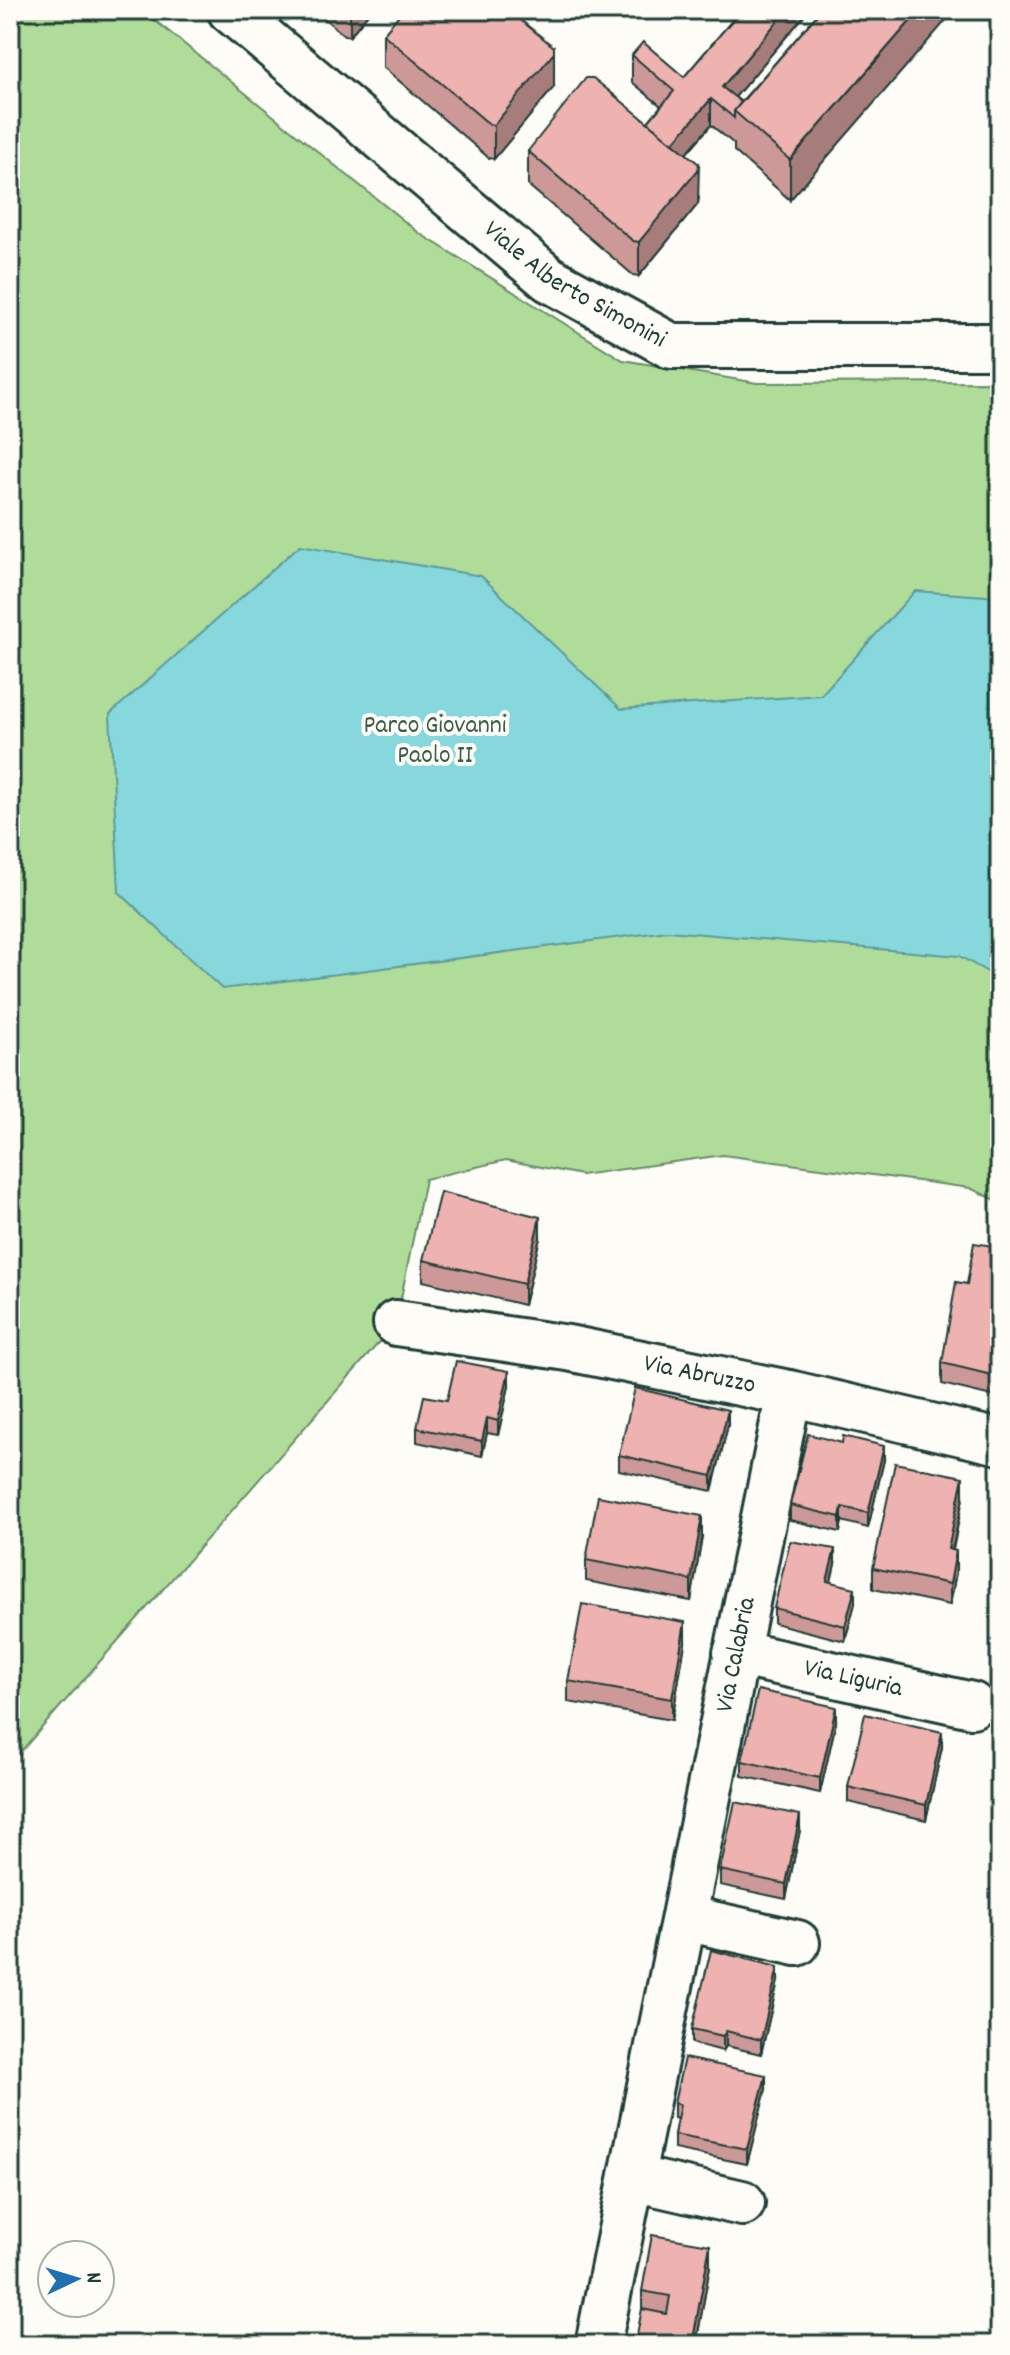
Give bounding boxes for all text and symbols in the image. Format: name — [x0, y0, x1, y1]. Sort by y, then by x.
street label: Viale Alberto Simonini — [475, 212, 673, 358]
park label: Parco Giovanni Paolo II — [364, 708, 507, 775]
street label: Via Abruzzo — [640, 1345, 759, 1404]
street label: Via Calabria — [707, 1593, 766, 1716]
street label: Via Liguria — [800, 1650, 907, 1708]
north arrow — [36, 2239, 116, 2319]
text: N — [77, 2271, 108, 2284]

